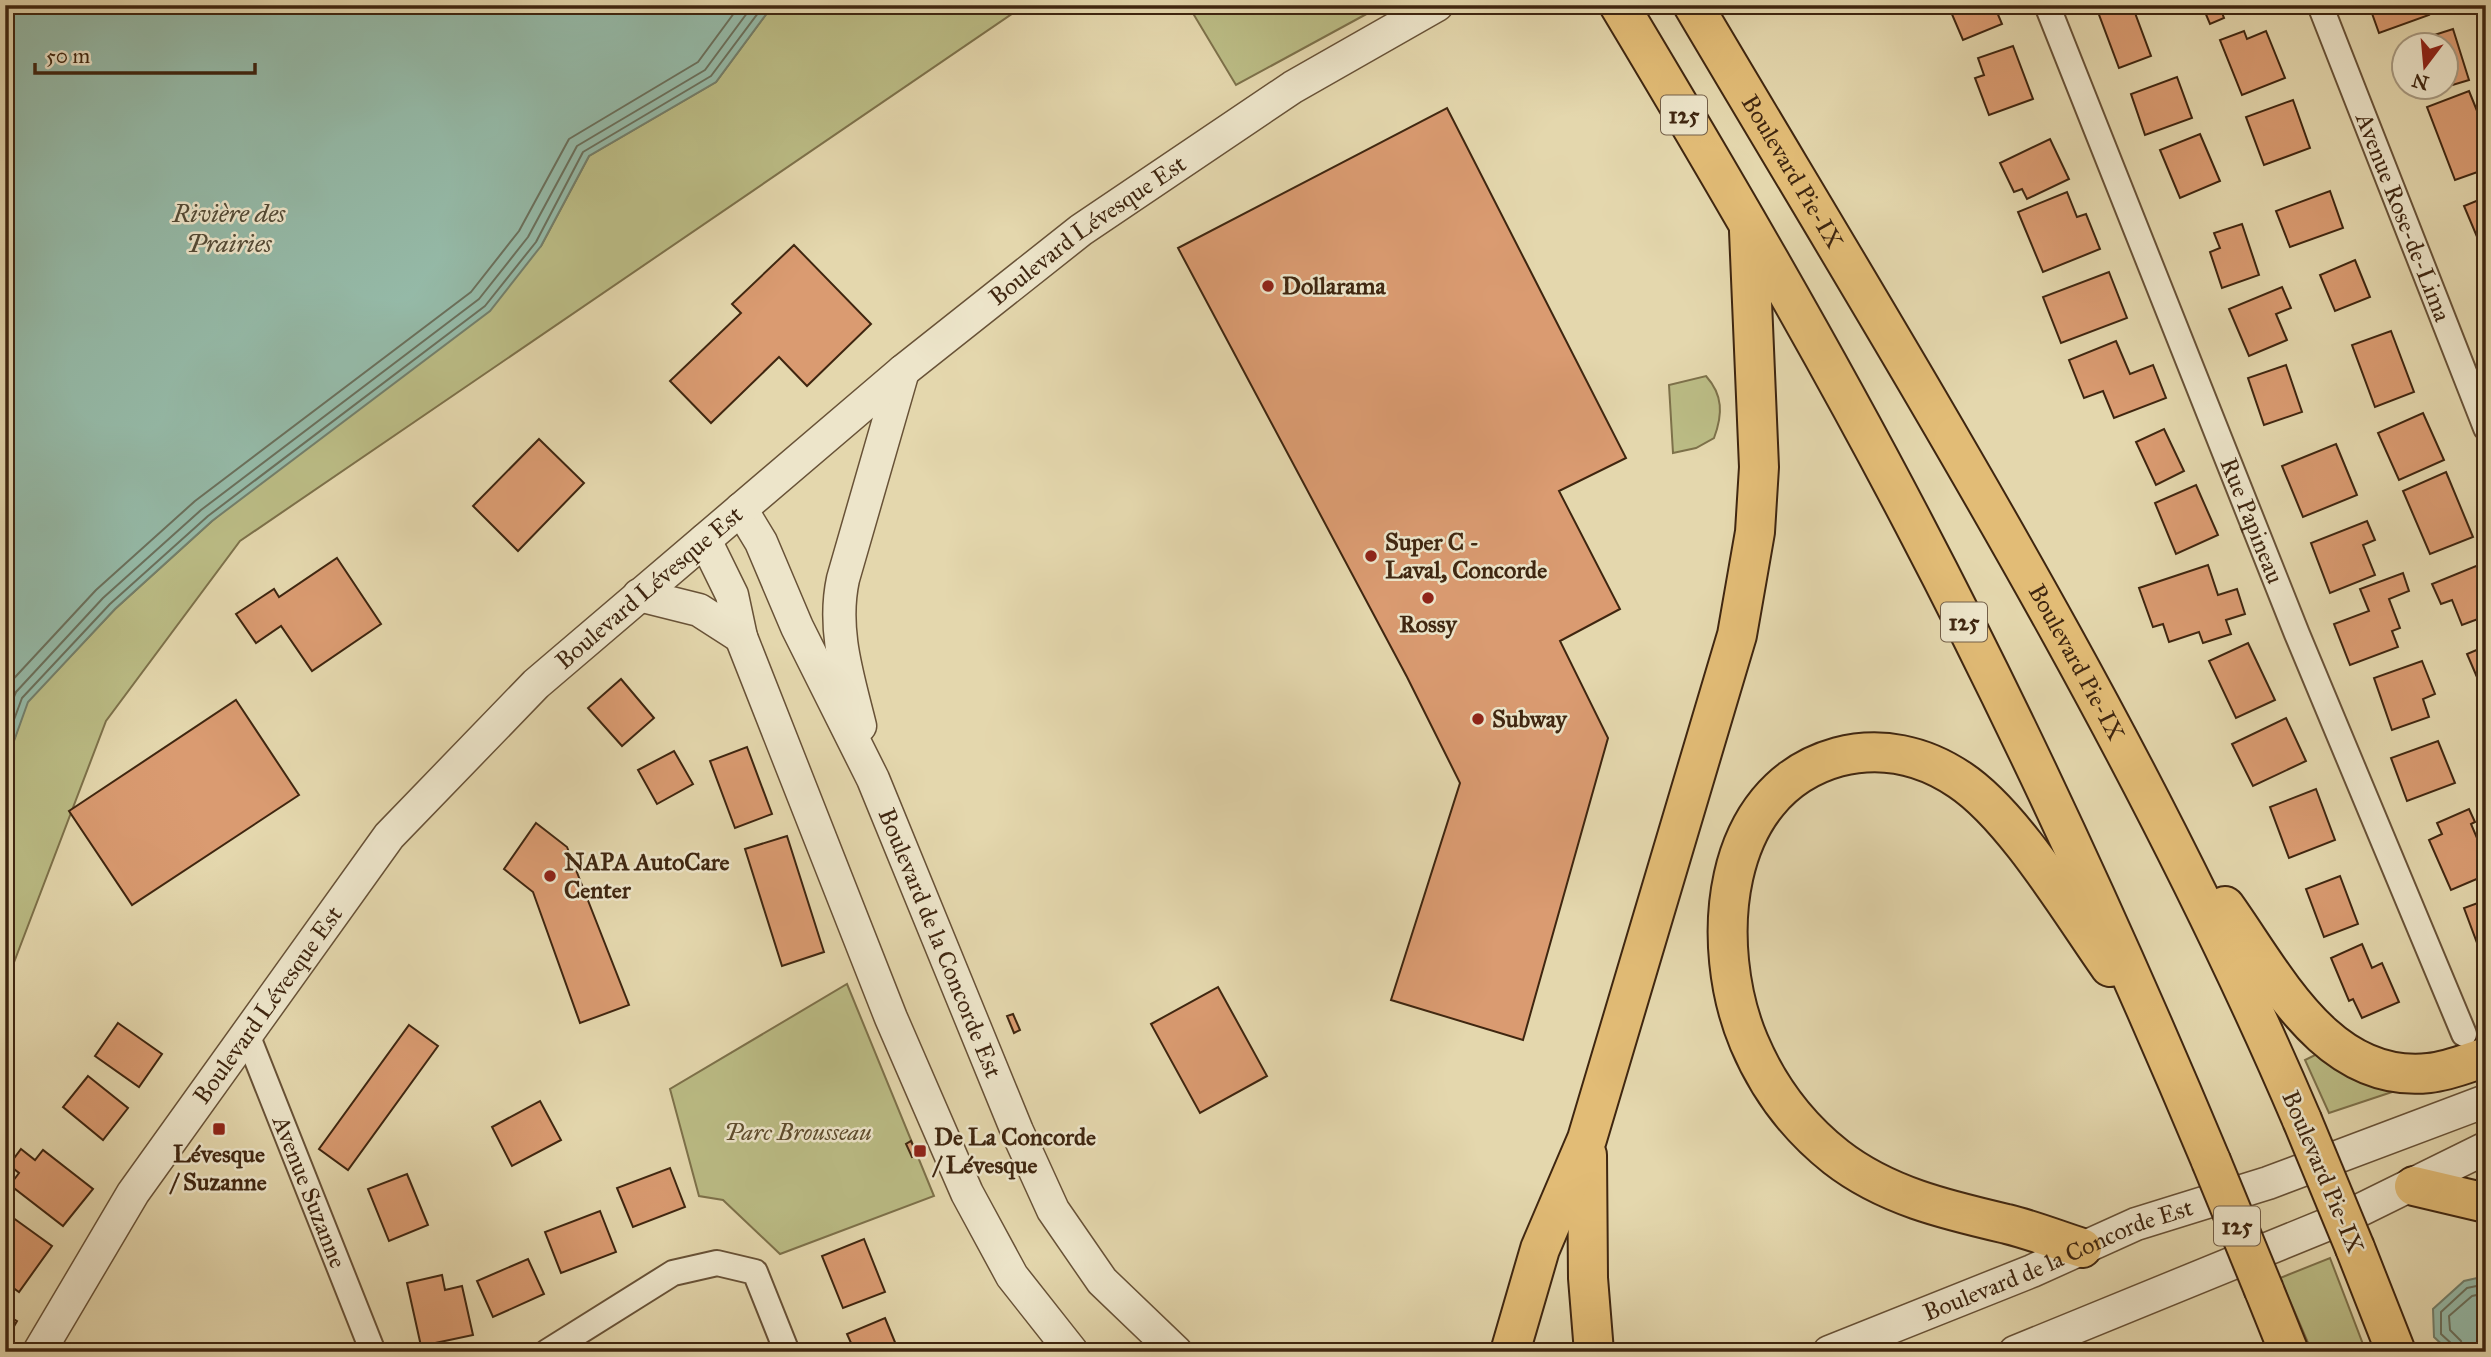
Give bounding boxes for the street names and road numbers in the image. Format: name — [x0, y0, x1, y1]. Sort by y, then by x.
street label: Boulevard Pie-IX — [1735, 89, 1850, 254]
road number: 125 — [1661, 96, 1707, 134]
street label: Avenue Rose-de-Lima — [2349, 108, 2458, 327]
street label: Boulevard Lévesque Est — [983, 148, 1192, 312]
street label: Rue Papineau — [2214, 454, 2291, 588]
street label: Boulevard Lévesque Est — [549, 499, 749, 676]
street label: Boulevard Pie-IX — [2022, 579, 2132, 746]
road number: 125 — [1941, 602, 1987, 642]
street label: Boulevard de la Concorde Est — [872, 804, 1009, 1083]
street label: Boulevard Lévesque Est — [187, 900, 349, 1110]
street label: Boulevard Pie-IX — [2275, 1086, 2371, 1258]
street label: Avenue Suzanne — [265, 1111, 353, 1272]
street label: Boulevard de la Concorde Est — [1919, 1192, 2197, 1328]
road number: 125 — [2214, 1206, 2260, 1246]

